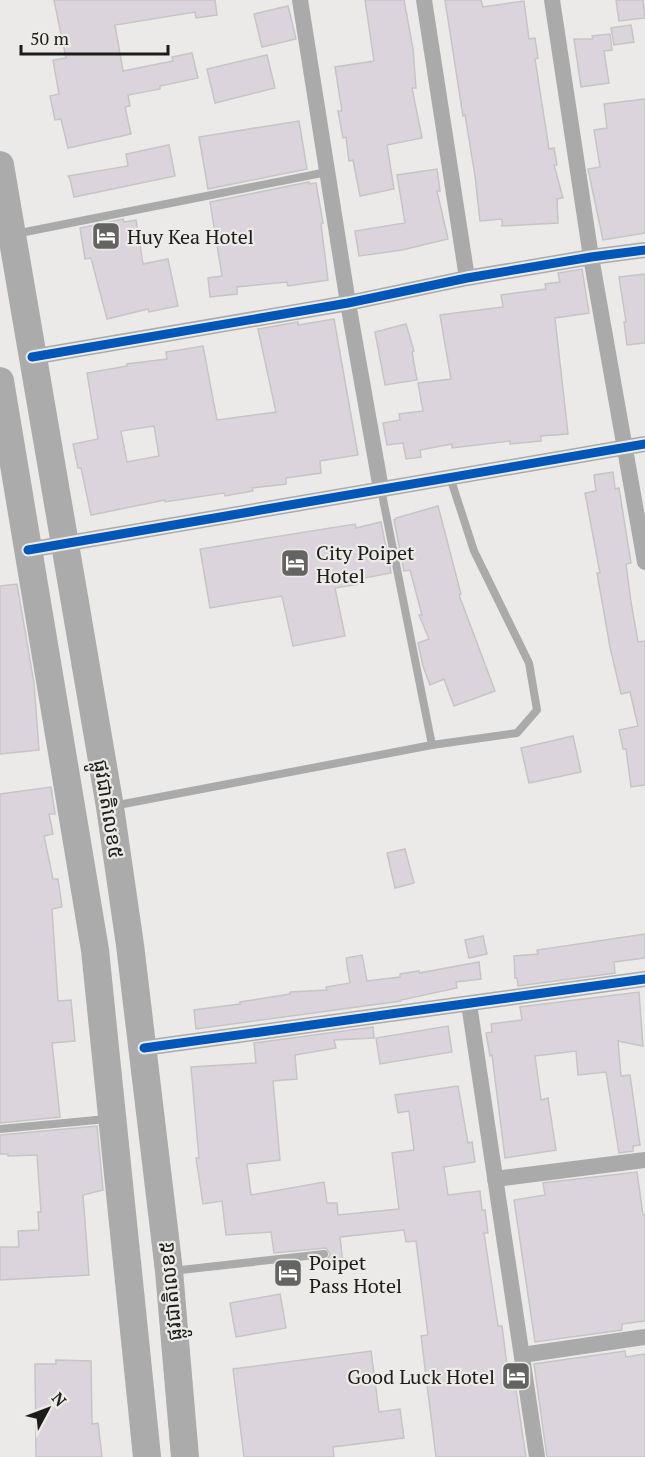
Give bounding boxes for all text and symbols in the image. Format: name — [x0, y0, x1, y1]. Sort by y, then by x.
scale bar — [21, 18, 168, 56]
text: 50 m — [30, 26, 70, 50]
hotel icon: Huy Kea Hotel — [90, 220, 122, 252]
place label: Huy Kea Hotel — [127, 223, 254, 250]
place label: City Poipet Hotel — [316, 539, 415, 589]
hotel icon: City Poipet Hotel — [279, 547, 311, 579]
street label: ផ្លូវជាតិលេខ៥ — [82, 757, 130, 861]
street label: ផ្លូវជាតិលេខ៥ — [152, 1239, 194, 1342]
place label: Poipet Pass Hotel — [309, 1249, 402, 1299]
hotel icon: Poipet Pass Hotel — [272, 1257, 304, 1289]
hotel icon: Good Luck Hotel — [500, 1360, 532, 1392]
place label: Good Luck Hotel — [347, 1363, 495, 1390]
north arrow — [18, 1379, 78, 1439]
text: N — [47, 1387, 72, 1411]

